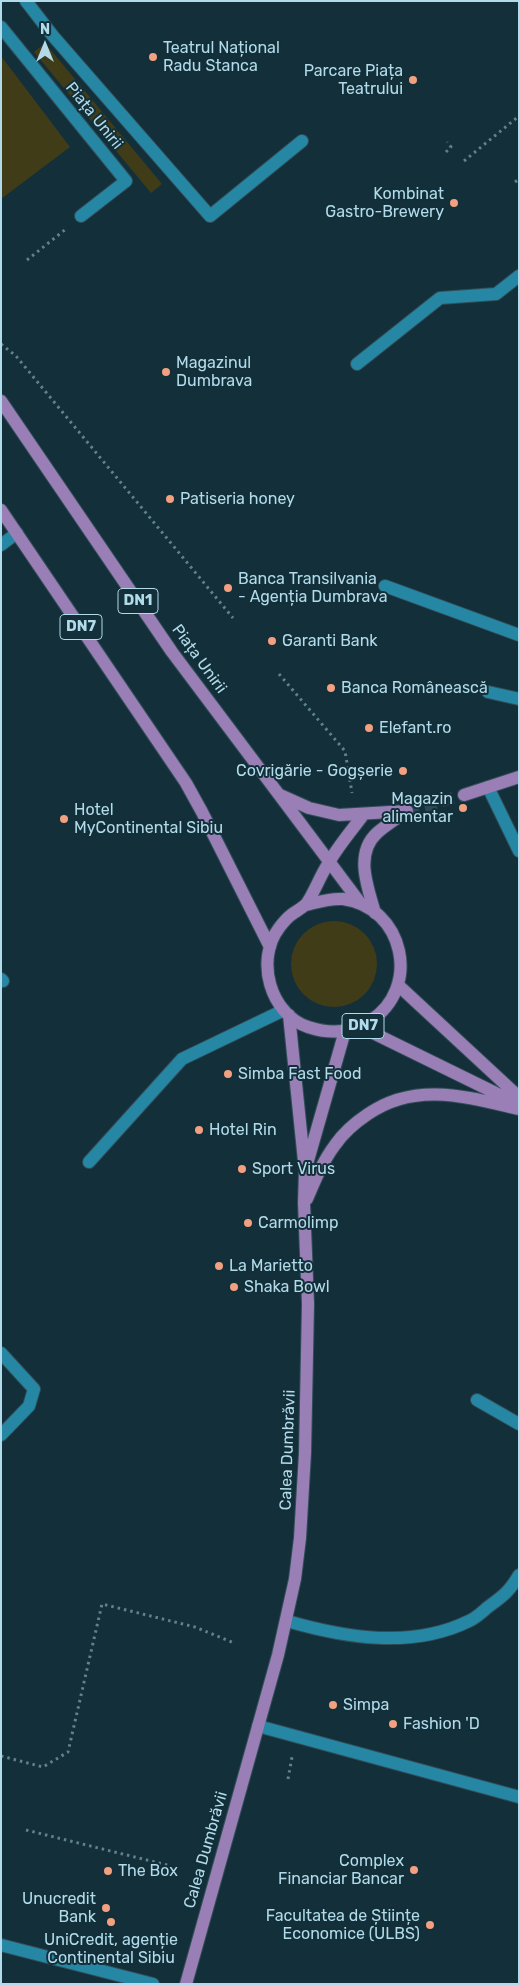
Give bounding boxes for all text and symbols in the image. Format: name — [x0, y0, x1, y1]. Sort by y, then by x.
north arrow — [20, 20, 70, 70]
text: N — [40, 21, 50, 38]
place label: Teatrul Național Radu Stanca — [163, 38, 280, 76]
marker: Teatrul Național Radu Stanca — [147, 51, 159, 63]
place label: Parcare Piața Teatrului — [304, 61, 403, 99]
marker: Parcare Piața Teatrului — [407, 74, 419, 86]
street label: Piața Unirii — [61, 79, 127, 153]
place label: Kombinat Gastro-Brewery — [325, 184, 444, 222]
marker: Kombinat Gastro-Brewery — [448, 197, 460, 209]
place label: Magazinul Dumbrava — [176, 353, 252, 391]
marker: Magazinul Dumbrava — [160, 366, 172, 378]
place label: Patiseria honey — [180, 489, 295, 509]
marker: Patiseria honey — [164, 493, 176, 505]
place label: Banca Transilvania - Agenția Dumbrava — [238, 569, 388, 607]
marker: Banca Transilvania - Agenția Dumbrava — [222, 582, 234, 594]
road number: DN1 — [118, 588, 158, 614]
road number: DN7 — [60, 614, 102, 640]
street label: Piața Unirii — [168, 621, 230, 697]
place label: Garanti Bank — [282, 631, 378, 651]
marker: Garanti Bank — [266, 635, 278, 647]
place label: Banca Românească — [341, 678, 488, 698]
marker: Banca Românească — [325, 682, 337, 694]
place label: Elefant.ro — [379, 718, 451, 738]
marker: Elefant.ro — [363, 722, 375, 734]
place label: Covrigărie - Gogșerie — [236, 761, 393, 781]
marker: Covrigărie - Gogșerie — [397, 765, 409, 777]
place label: Magazin alimentar — [382, 789, 453, 827]
place label: Hotel MyContinental Sibiu — [74, 800, 223, 838]
marker: Magazin alimentar — [457, 802, 469, 814]
marker: Hotel MyContinental Sibiu — [58, 813, 70, 825]
road number: DN7 — [342, 1014, 384, 1038]
place label: Simba Fast Food — [238, 1064, 361, 1084]
marker: Simba Fast Food — [222, 1068, 234, 1080]
place label: Hotel Rin — [209, 1120, 277, 1140]
marker: Hotel Rin — [193, 1124, 205, 1136]
place label: Sport Virus — [252, 1159, 335, 1179]
marker: Sport Virus — [236, 1163, 248, 1175]
place label: Carmolimp — [258, 1213, 338, 1233]
marker: Carmolimp — [242, 1217, 254, 1229]
place label: La Marietto — [229, 1256, 313, 1276]
marker: La Marietto — [213, 1260, 225, 1272]
place label: Shaka Bowl — [244, 1277, 330, 1297]
marker: Shaka Bowl — [228, 1281, 240, 1293]
street label: Calea Dumbrăvii — [276, 1389, 300, 1511]
place label: Simpa — [343, 1695, 389, 1715]
marker: Simpa — [327, 1699, 339, 1711]
place label: Fashion 'D — [403, 1714, 480, 1734]
marker: Fashion 'D — [387, 1718, 399, 1730]
street label: Calea Dumbrăvii — [180, 1789, 232, 1911]
place label: Complex Financiar Bancar — [278, 1851, 404, 1889]
place label: The Box — [118, 1861, 178, 1881]
marker: Complex Financiar Bancar — [408, 1864, 420, 1876]
marker: The Box — [102, 1865, 114, 1877]
place label: Unucredit Bank — [22, 1889, 96, 1927]
marker: Unucredit Bank — [100, 1902, 112, 1914]
place label: Facultatea de Științe Economice (ULBS) — [266, 1906, 420, 1944]
marker: UniCredit, agenție Continental Sibiu — [105, 1916, 117, 1928]
marker: Facultatea de Științe Economice (ULBS) — [424, 1919, 436, 1931]
place label: UniCredit, agenție Continental Sibiu — [44, 1930, 178, 1968]

